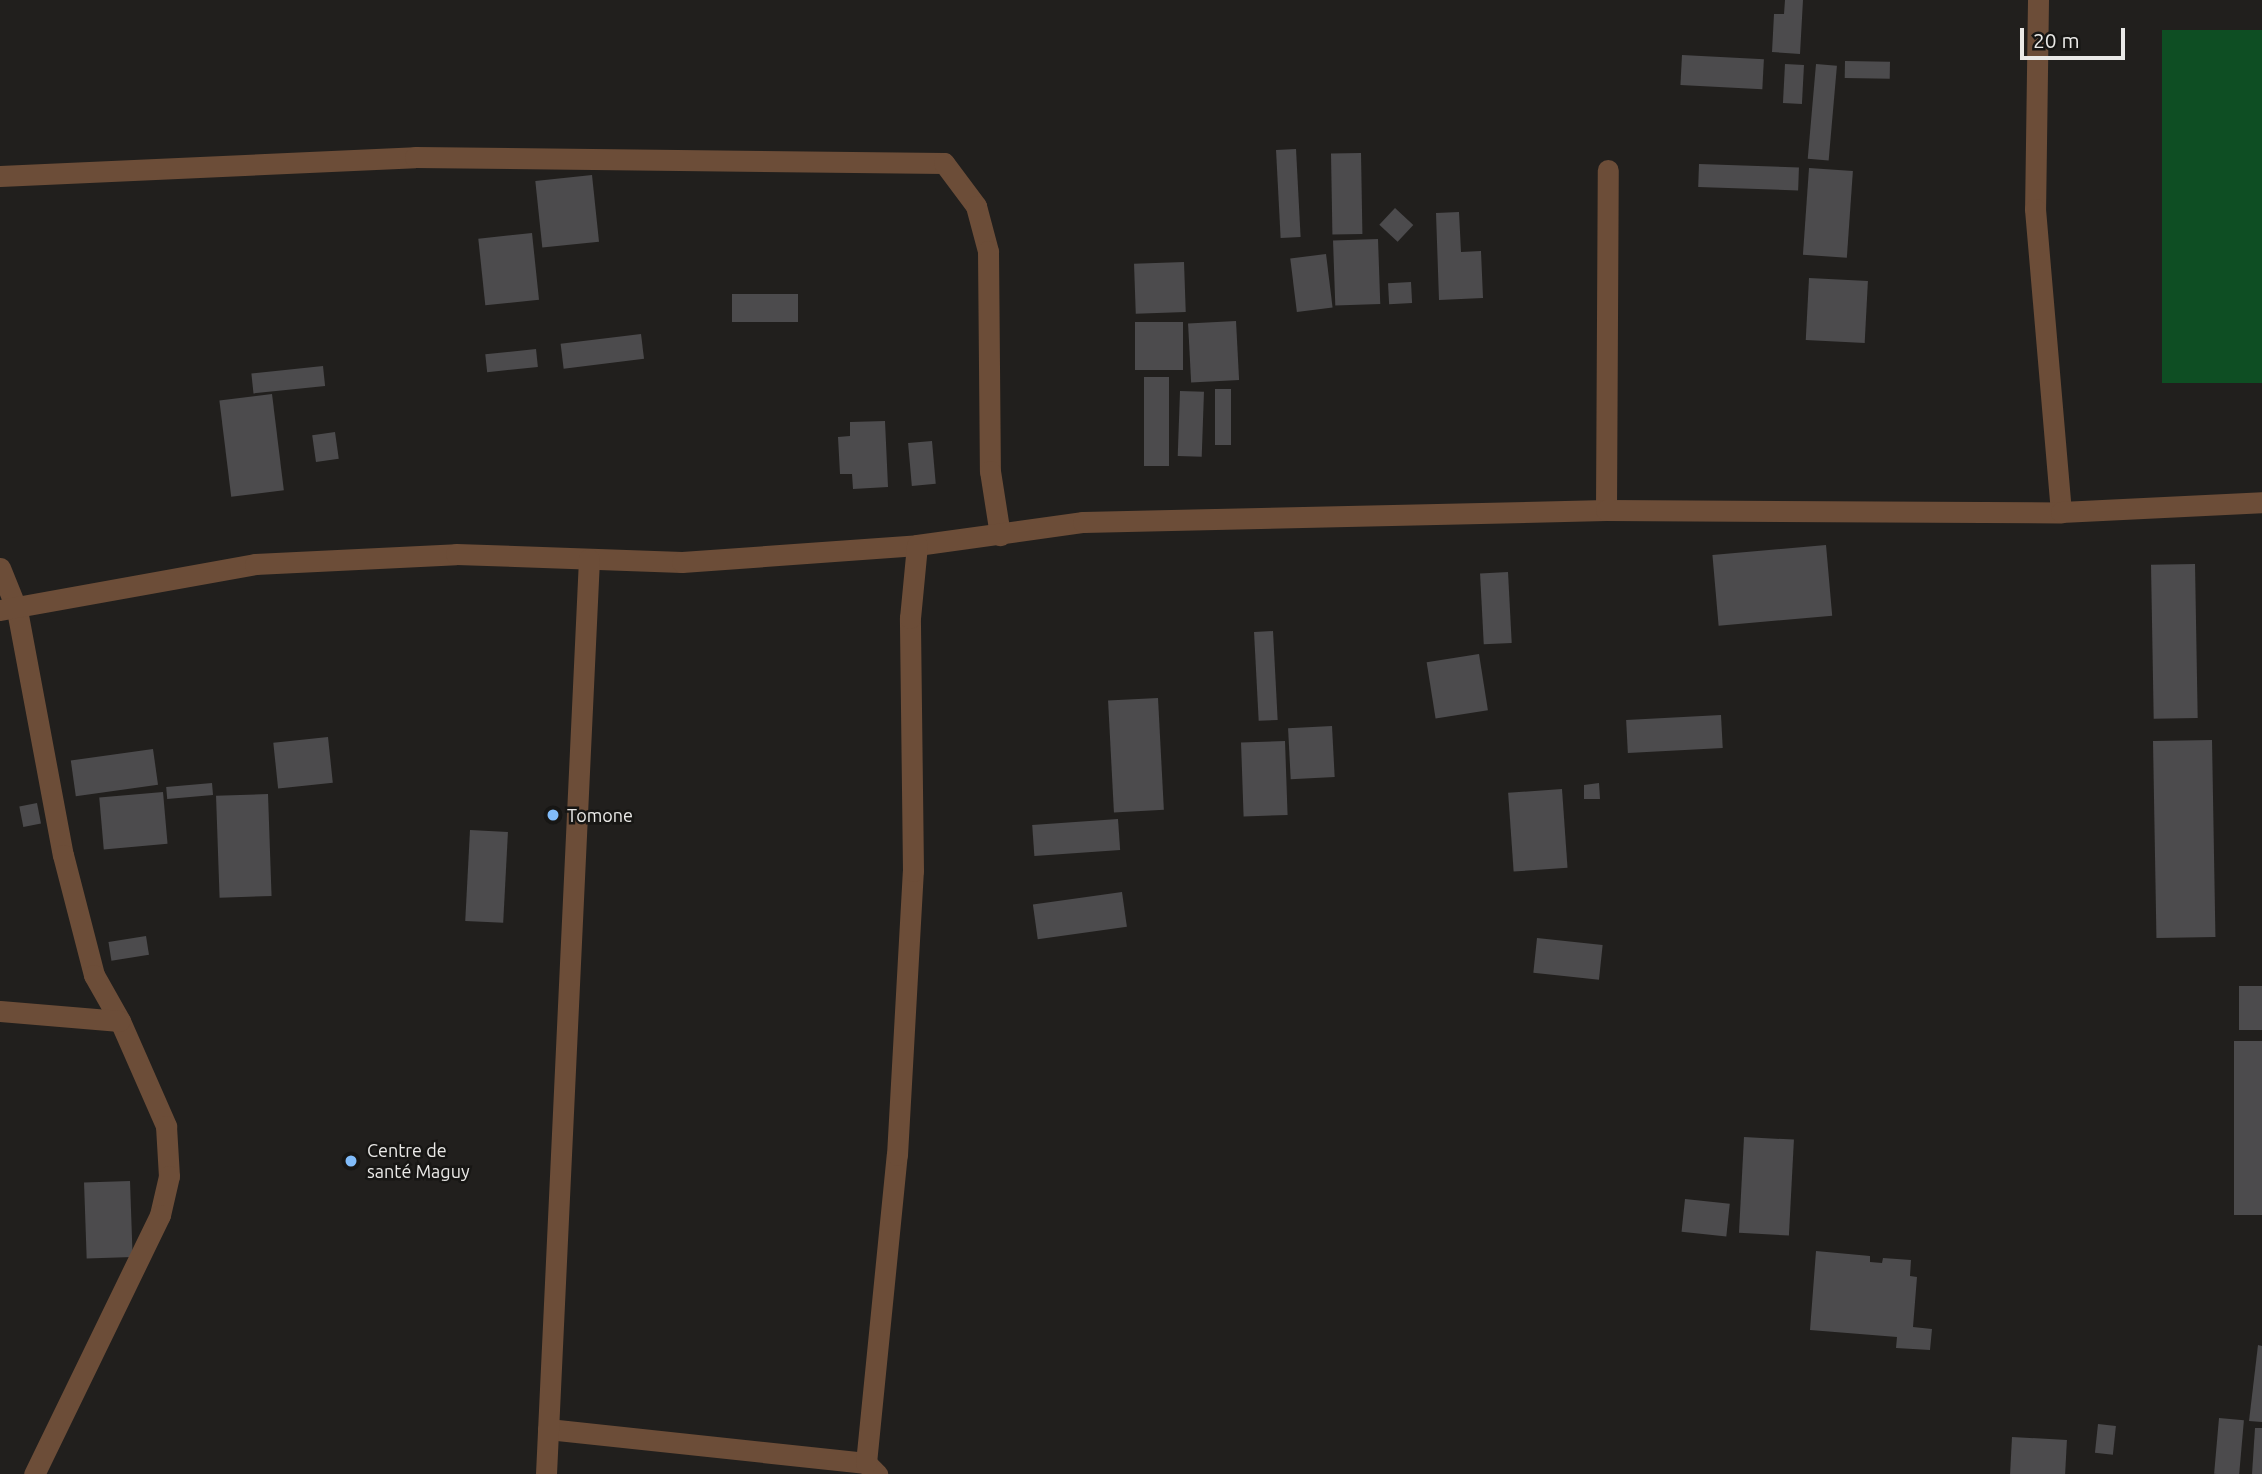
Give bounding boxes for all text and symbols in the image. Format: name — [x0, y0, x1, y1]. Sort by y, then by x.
scale bar — [2024, 14, 2129, 58]
text: 20 m — [2033, 28, 2080, 52]
place label: Tomone — [567, 804, 633, 826]
marker: Tomone — [545, 807, 561, 823]
place label: Centre de santé Maguy — [367, 1140, 470, 1182]
marker: Centre de santé Maguy — [341, 1151, 361, 1171]

